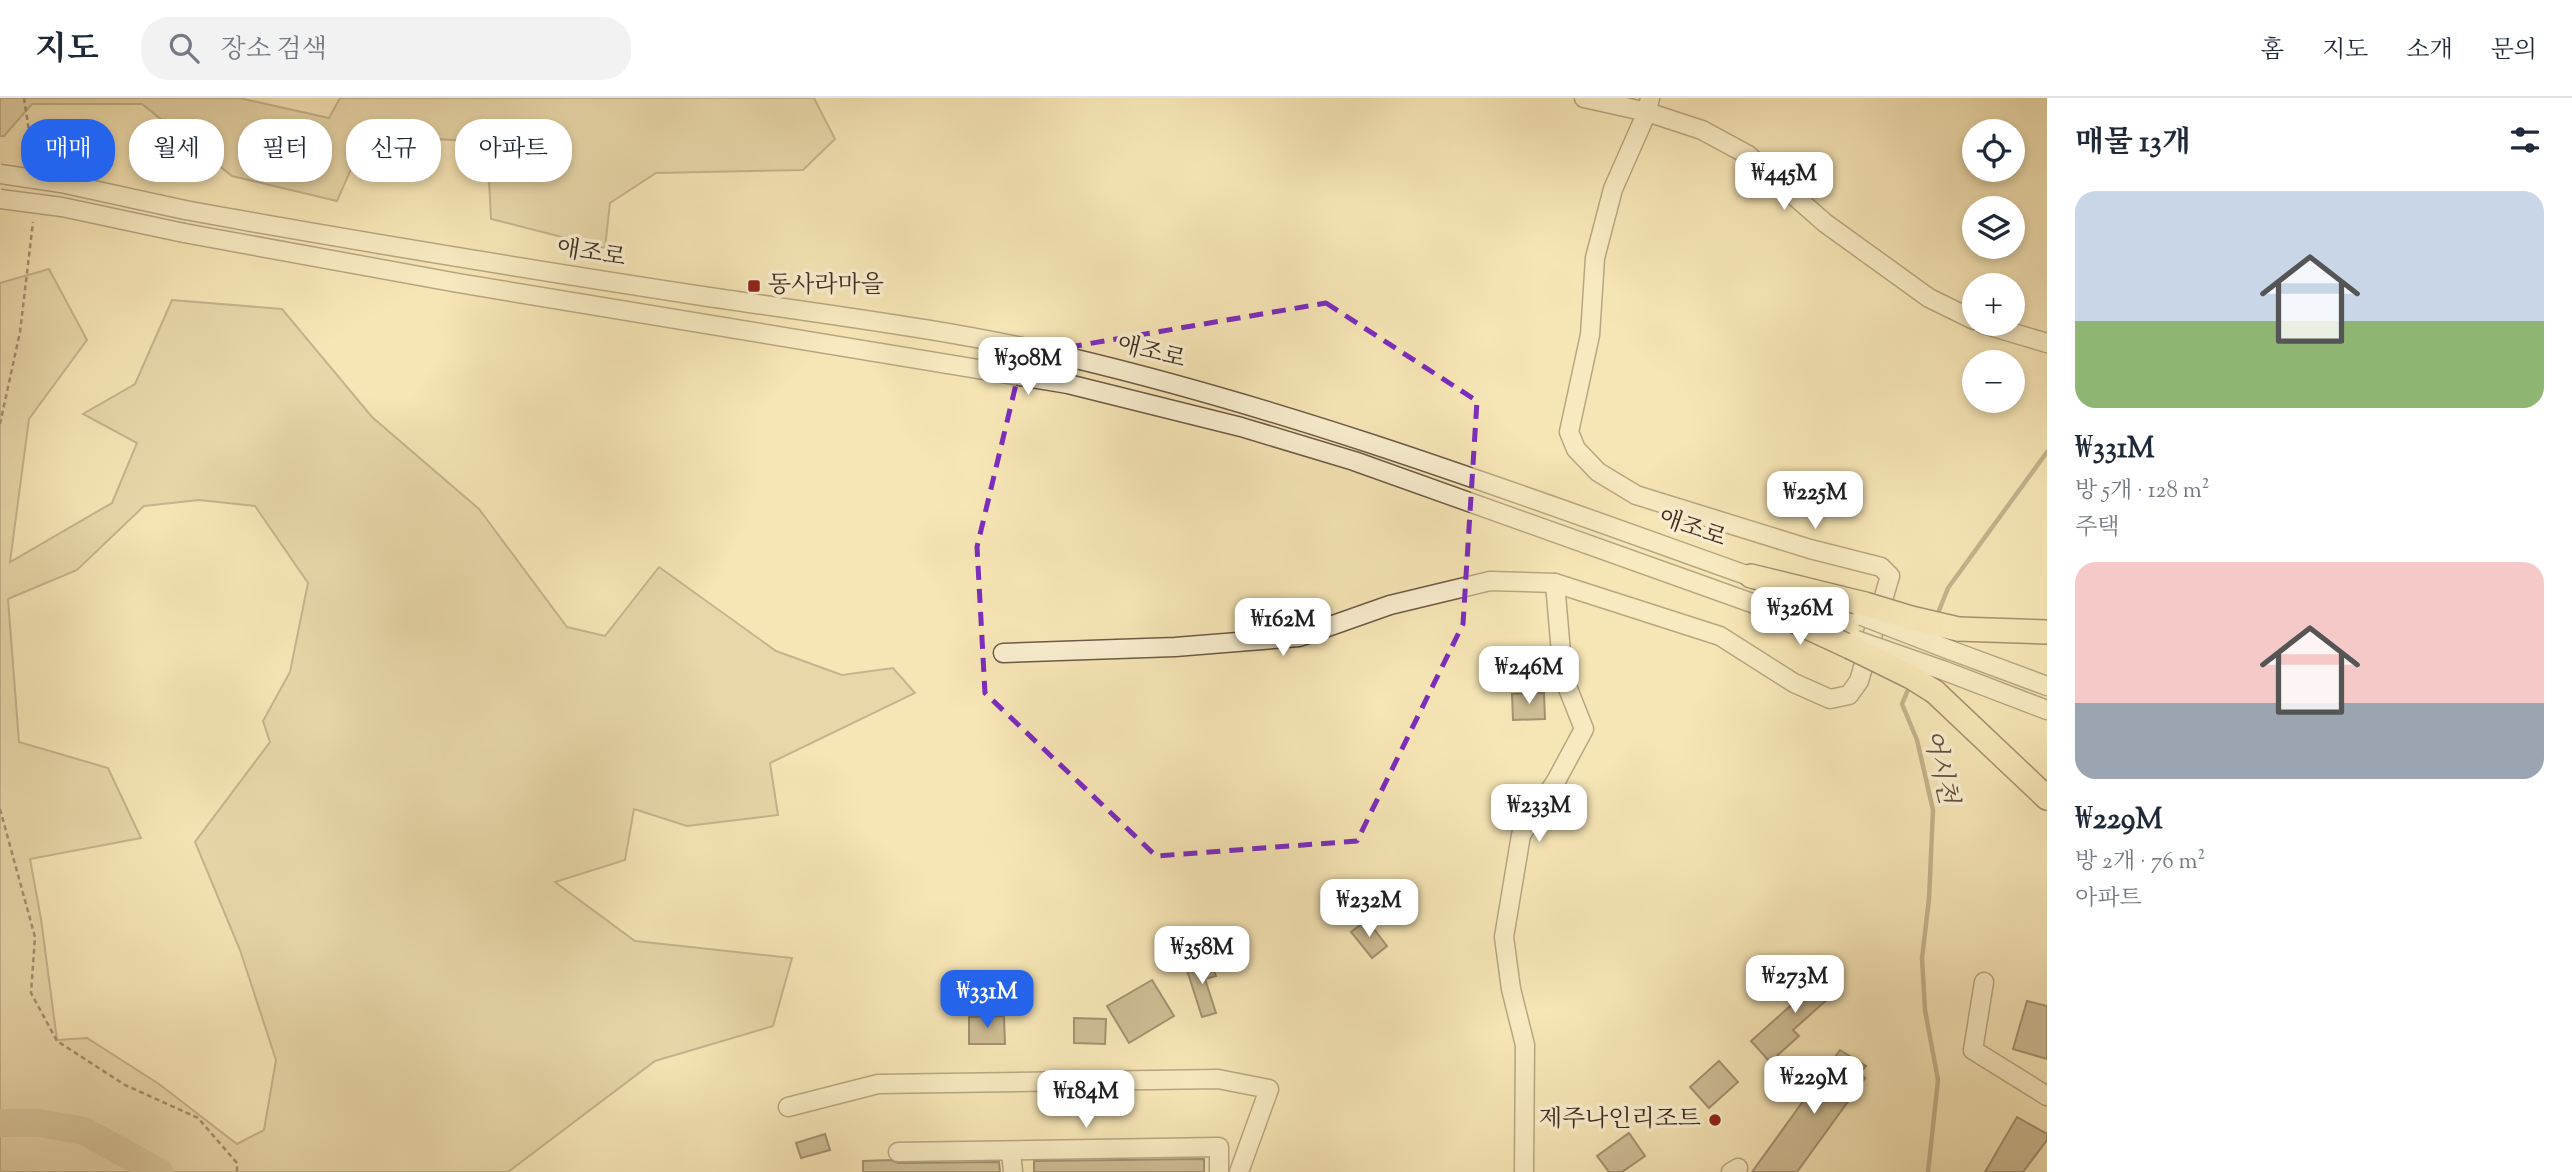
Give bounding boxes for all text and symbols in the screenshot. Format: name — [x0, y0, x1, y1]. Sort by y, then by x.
search box — [141, 17, 631, 80]
text: 지도 — [35, 27, 99, 75]
icon: search — [165, 29, 203, 67]
text: 장소 검색 — [221, 32, 327, 69]
text: 홈 — [2261, 34, 2284, 68]
text: 지도 — [2322, 34, 2368, 68]
text: 소개 — [2406, 34, 2453, 68]
text: 문의 — [2491, 34, 2537, 68]
chip: 매매 — [21, 119, 115, 182]
chip: 월세 — [129, 119, 224, 182]
chip: 필터 — [238, 119, 332, 182]
chip: 신규 — [346, 119, 441, 182]
chip: 아파트 — [455, 119, 572, 182]
map controls — [1962, 119, 2025, 413]
button: locate — [1962, 119, 2025, 182]
icon: filters — [2506, 121, 2544, 159]
text: 매물 13개 — [2075, 122, 2191, 165]
pin: ₩445M — [1735, 152, 1833, 212]
text: ₩445M — [1751, 158, 1817, 191]
button: layers — [1962, 196, 2025, 259]
street label: 애조로 — [554, 232, 628, 276]
icon: home — [2247, 236, 2373, 362]
place label: 동사라마을 — [768, 269, 884, 303]
button: + — [1962, 273, 2025, 336]
marker: 동사라마을 — [746, 278, 762, 294]
street label: 애조로 — [1113, 328, 1189, 378]
pin: ₩308M — [979, 338, 1077, 397]
text: ₩308M — [994, 343, 1062, 376]
button: − — [1962, 350, 2025, 413]
text: ₩331M — [2075, 428, 2155, 471]
pin: ₩225M — [1766, 472, 1864, 531]
text: 방 5개 · 128 m² — [2075, 475, 2210, 508]
text: ₩225M — [1783, 477, 1847, 510]
street label: 애조로 — [1654, 502, 1730, 556]
text: 주택 — [2075, 512, 2119, 545]
pin: ₩326M — [1751, 588, 1849, 647]
text: ₩326M — [1767, 593, 1833, 626]
pin: ₩162M — [1234, 598, 1332, 658]
text: ₩162M — [1251, 604, 1315, 637]
icon: home — [2247, 607, 2373, 733]
pin: ₩246M — [1480, 646, 1578, 706]
text: ₩246M — [1495, 652, 1563, 685]
water label: 어시천 — [1912, 726, 1966, 810]
pin: ₩233M — [1490, 784, 1588, 844]
text: ₩233M — [1507, 790, 1571, 823]
text: ₩229M — [2075, 799, 2163, 842]
text: 방 2개 · 76 m² — [2075, 846, 2205, 879]
pin: ₩232M — [1320, 880, 1418, 939]
text: 아파트 — [2075, 883, 2142, 916]
text: ₩232M — [1336, 885, 1402, 918]
pin: ₩358M — [1153, 926, 1251, 986]
text: ₩358M — [1170, 932, 1234, 965]
pin: ₩273M — [1746, 956, 1844, 1015]
text: ₩273M — [1762, 961, 1828, 994]
pin: ₩331M — [938, 970, 1036, 1030]
text: ₩331M — [956, 976, 1018, 1009]
pin: ₩229M — [1765, 1056, 1863, 1116]
text: ₩229M — [1780, 1062, 1848, 1095]
pin: ₩184M — [1037, 1070, 1135, 1130]
text: ₩184M — [1053, 1076, 1119, 1109]
place label: 제주나인리조트 — [1539, 1103, 1701, 1137]
marker: 제주나인리조트 — [1707, 1112, 1723, 1128]

